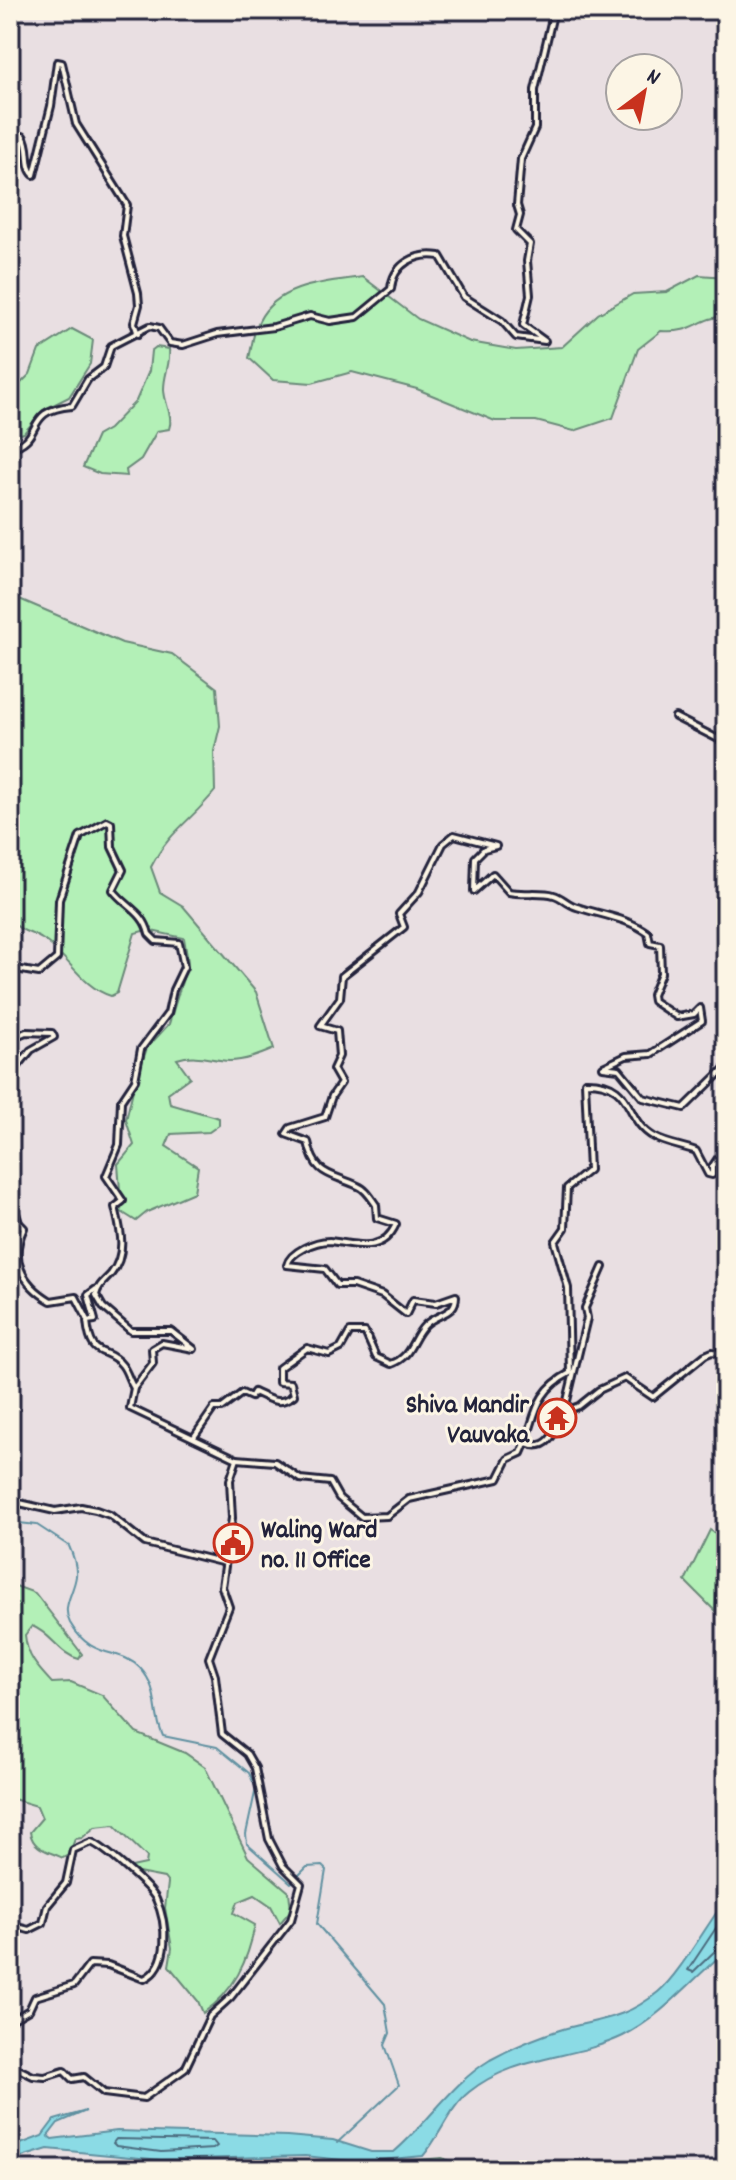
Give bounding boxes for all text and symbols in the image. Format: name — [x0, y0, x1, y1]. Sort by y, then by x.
north arrow — [604, 52, 684, 132]
text: N — [640, 62, 666, 94]
place label: Shiva Mandir Vauvaka — [406, 1388, 530, 1455]
temple icon: Shiva Mandir Vauvaka — [536, 1397, 578, 1439]
place label: Waling Ward no. 11 Office — [261, 1513, 377, 1580]
public building icon: Waling Ward no. 11 Office — [212, 1522, 254, 1564]

